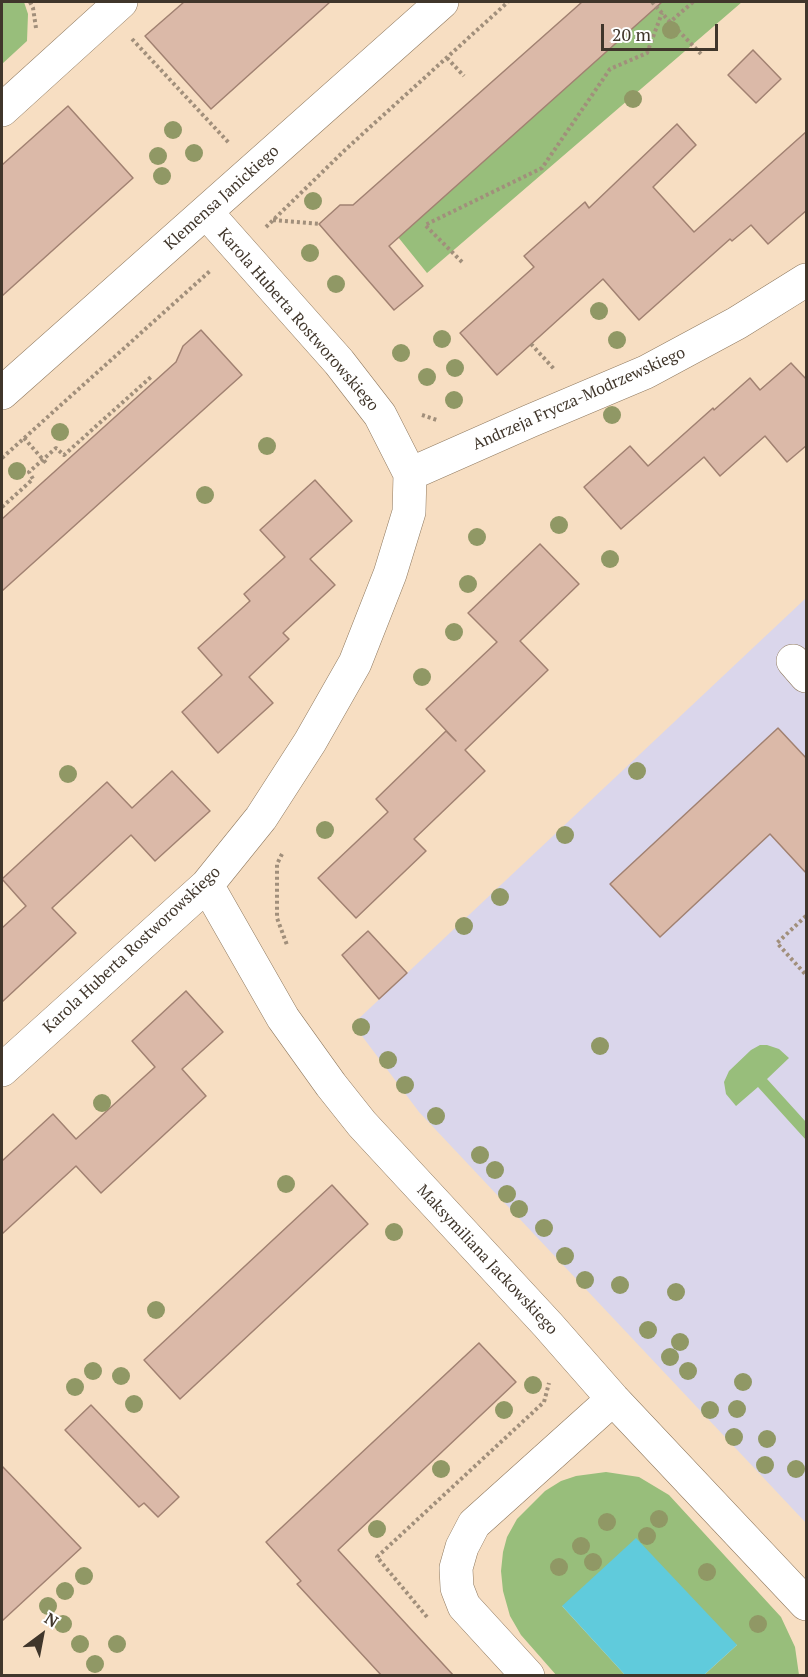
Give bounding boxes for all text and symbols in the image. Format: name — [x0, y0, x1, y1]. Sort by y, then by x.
scale bar — [604, 12, 721, 50]
text: 20 m — [612, 22, 651, 46]
street label: Klemensa Janickiego — [161, 142, 283, 254]
street label: Karola Huberta Rostworowskiego — [214, 225, 382, 415]
street label: Andrzeja Frycza-Modrzewskiego — [470, 343, 688, 455]
street label: Karola Huberta Rostworowskiego — [39, 863, 225, 1037]
street label: Maksymiliana Jackowskiego — [413, 1181, 561, 1339]
north arrow — [12, 1605, 72, 1665]
text: N — [41, 1607, 63, 1632]

